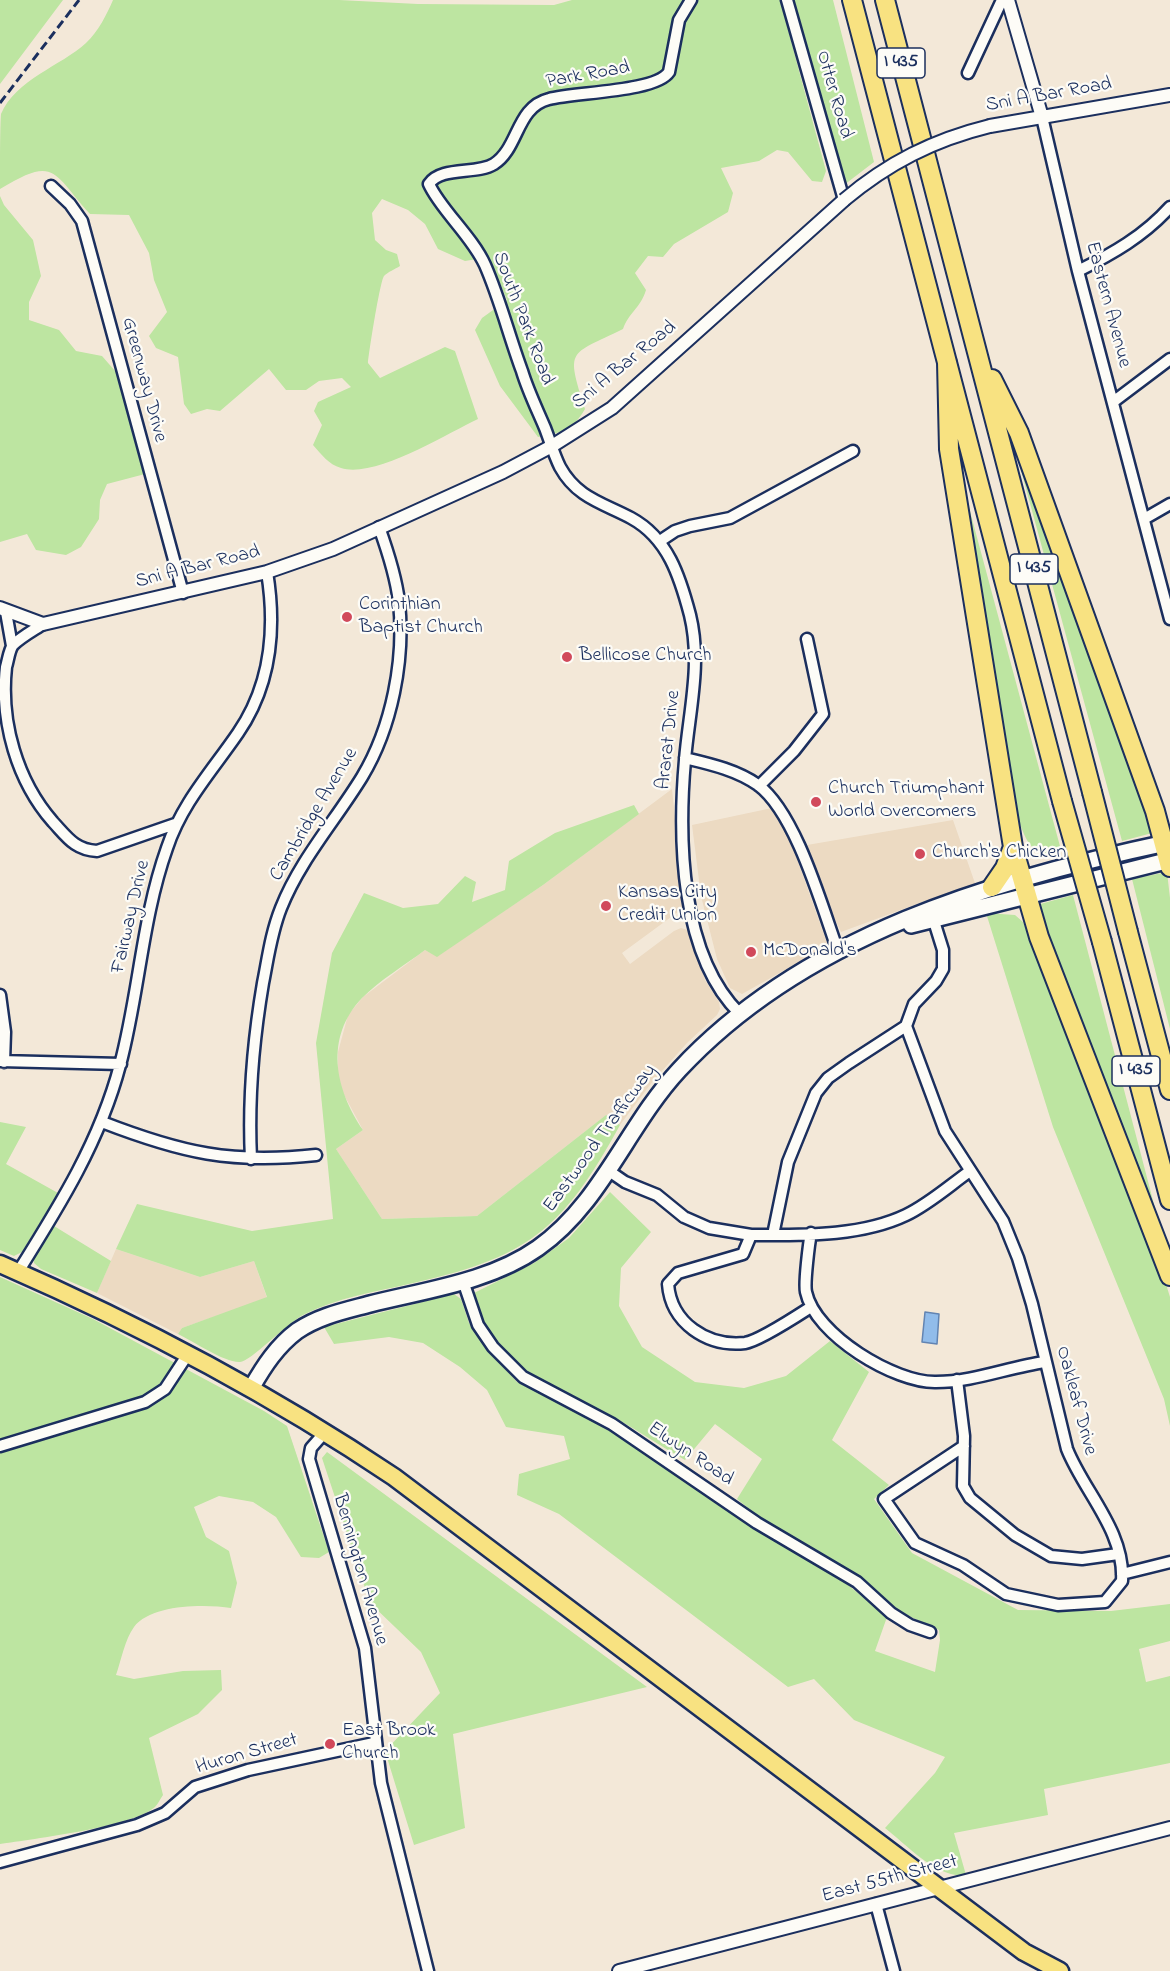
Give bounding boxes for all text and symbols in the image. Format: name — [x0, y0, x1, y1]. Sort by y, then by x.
street label: Otter Road — [809, 48, 857, 142]
road number: I 435 — [877, 48, 925, 78]
street label: Park Road — [544, 57, 632, 95]
street label: Sni A Bar Road — [984, 73, 1114, 119]
street label: Eastern Avenue — [1079, 239, 1135, 371]
street label: South Park Road — [486, 249, 558, 389]
street label: Greenway Drive — [115, 315, 171, 445]
street label: Sni A Bar Road — [568, 317, 682, 415]
street label: Sni A Bar Road — [133, 541, 263, 595]
road number: I 435 — [1010, 554, 1058, 584]
place label: Corinthian Baptist Church — [359, 594, 483, 641]
marker: Corinthian Baptist Church — [340, 610, 354, 624]
place label: Bellicose Church — [579, 645, 712, 669]
marker: Bellicose Church — [560, 650, 574, 664]
street label: Ararat Drive — [653, 689, 687, 791]
street label: Cambridge Avenue — [266, 744, 364, 886]
place label: Church Triumphant World Overcomers — [828, 778, 985, 825]
marker: Church Triumphant World Overcomers — [809, 795, 823, 809]
place label: Church's Chicken — [932, 842, 1066, 866]
marker: Church's Chicken — [913, 847, 927, 861]
street label: Fairway Drive — [107, 858, 157, 976]
place label: Kansas City Credit Union — [618, 882, 717, 929]
marker: Kansas City Credit Union — [599, 899, 613, 913]
place label: McDonald's — [763, 940, 857, 964]
marker: McDonald's — [744, 945, 758, 959]
road number: I 435 — [1112, 1056, 1160, 1086]
street label: Eastwood Trafficway — [539, 1060, 663, 1218]
street label: Oakleaf Drive — [1049, 1344, 1101, 1458]
street label: Elwyn Road — [643, 1418, 737, 1492]
street label: Bennington Avenue — [326, 1492, 392, 1648]
place label: East Brook Church — [342, 1720, 435, 1767]
street label: Huron Street — [193, 1729, 301, 1781]
marker: East Brook Church — [323, 1737, 337, 1751]
street label: East 55th Street — [820, 1850, 960, 1910]

